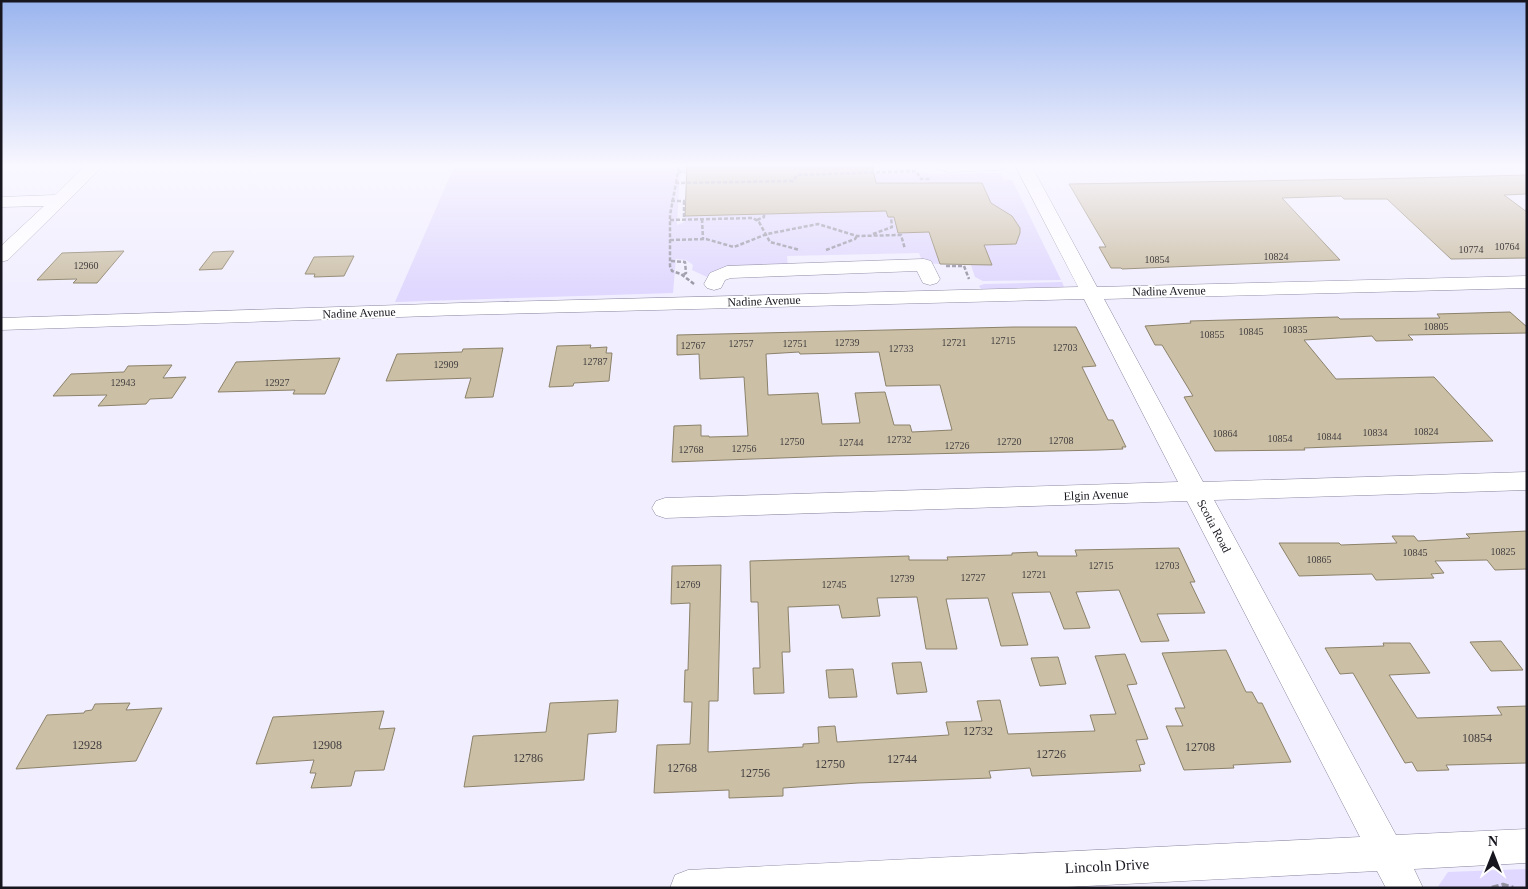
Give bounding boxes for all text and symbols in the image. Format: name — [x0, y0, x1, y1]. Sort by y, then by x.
house number: 10764 — [1495, 241, 1520, 252]
house number: 10774 — [1459, 244, 1484, 255]
house number: 10824 — [1264, 251, 1289, 262]
house number: 10854 — [1145, 254, 1170, 265]
house number: 12960 — [74, 260, 99, 271]
street label: Nadine Avenue — [1132, 283, 1206, 299]
street label: Nadine Avenue — [727, 293, 801, 309]
street label: Nadine Avenue — [322, 305, 396, 321]
house number: 10805 — [1424, 321, 1449, 332]
house number: 10835 — [1283, 324, 1308, 335]
house number: 10845 — [1239, 326, 1264, 337]
house number: 10855 — [1200, 329, 1225, 340]
house number: 12715 — [991, 335, 1016, 346]
house number: 12739 — [835, 337, 860, 348]
house number: 12721 — [942, 337, 967, 348]
house number: 12757 — [729, 338, 754, 349]
house number: 12751 — [783, 338, 808, 349]
house number: 12767 — [681, 340, 706, 351]
house number: 12703 — [1053, 342, 1078, 353]
house number: 12733 — [889, 343, 914, 354]
house number: 12787 — [583, 356, 608, 367]
house number: 12909 — [434, 359, 459, 370]
house number: 12943 — [111, 377, 136, 388]
house number: 12927 — [265, 377, 290, 388]
house number: 10824 — [1414, 426, 1439, 437]
house number: 10834 — [1363, 427, 1388, 438]
house number: 10864 — [1213, 428, 1238, 439]
house number: 10844 — [1317, 431, 1342, 442]
house number: 10854 — [1268, 433, 1293, 444]
house number: 12732 — [887, 434, 912, 445]
house number: 12708 — [1049, 435, 1074, 446]
house number: 12750 — [780, 436, 805, 447]
house number: 12720 — [997, 436, 1022, 447]
house number: 12744 — [839, 437, 864, 448]
house number: 12726 — [945, 440, 970, 451]
house number: 12756 — [732, 443, 757, 454]
house number: 12768 — [679, 444, 704, 455]
street label: Elgin Avenue — [1063, 487, 1129, 503]
street label: Scotia Road — [1194, 497, 1234, 555]
house number: 10825 — [1491, 546, 1516, 557]
house number: 10845 — [1403, 547, 1428, 558]
house number: 10865 — [1307, 554, 1332, 565]
house number: 12715 — [1089, 560, 1114, 571]
house number: 12703 — [1155, 560, 1180, 571]
house number: 12721 — [1022, 569, 1047, 580]
house number: 12727 — [961, 572, 986, 583]
house number: 12739 — [890, 573, 915, 584]
house number: 12769 — [676, 579, 701, 590]
house number: 12745 — [822, 579, 847, 590]
house number: 12732 — [963, 724, 993, 738]
house number: 10854 — [1462, 731, 1492, 745]
house number: 12928 — [72, 738, 102, 752]
house number: 12908 — [312, 738, 342, 752]
house number: 12708 — [1185, 740, 1215, 754]
house number: 12726 — [1036, 747, 1066, 761]
house number: 12786 — [513, 751, 543, 765]
house number: 12744 — [887, 752, 917, 766]
house number: 12750 — [815, 757, 845, 771]
house number: 12768 — [667, 761, 697, 775]
house number: 12756 — [740, 766, 770, 780]
north arrow — [1468, 829, 1518, 879]
text: N — [1488, 834, 1498, 849]
street label: Lincoln Drive — [1064, 856, 1150, 876]

